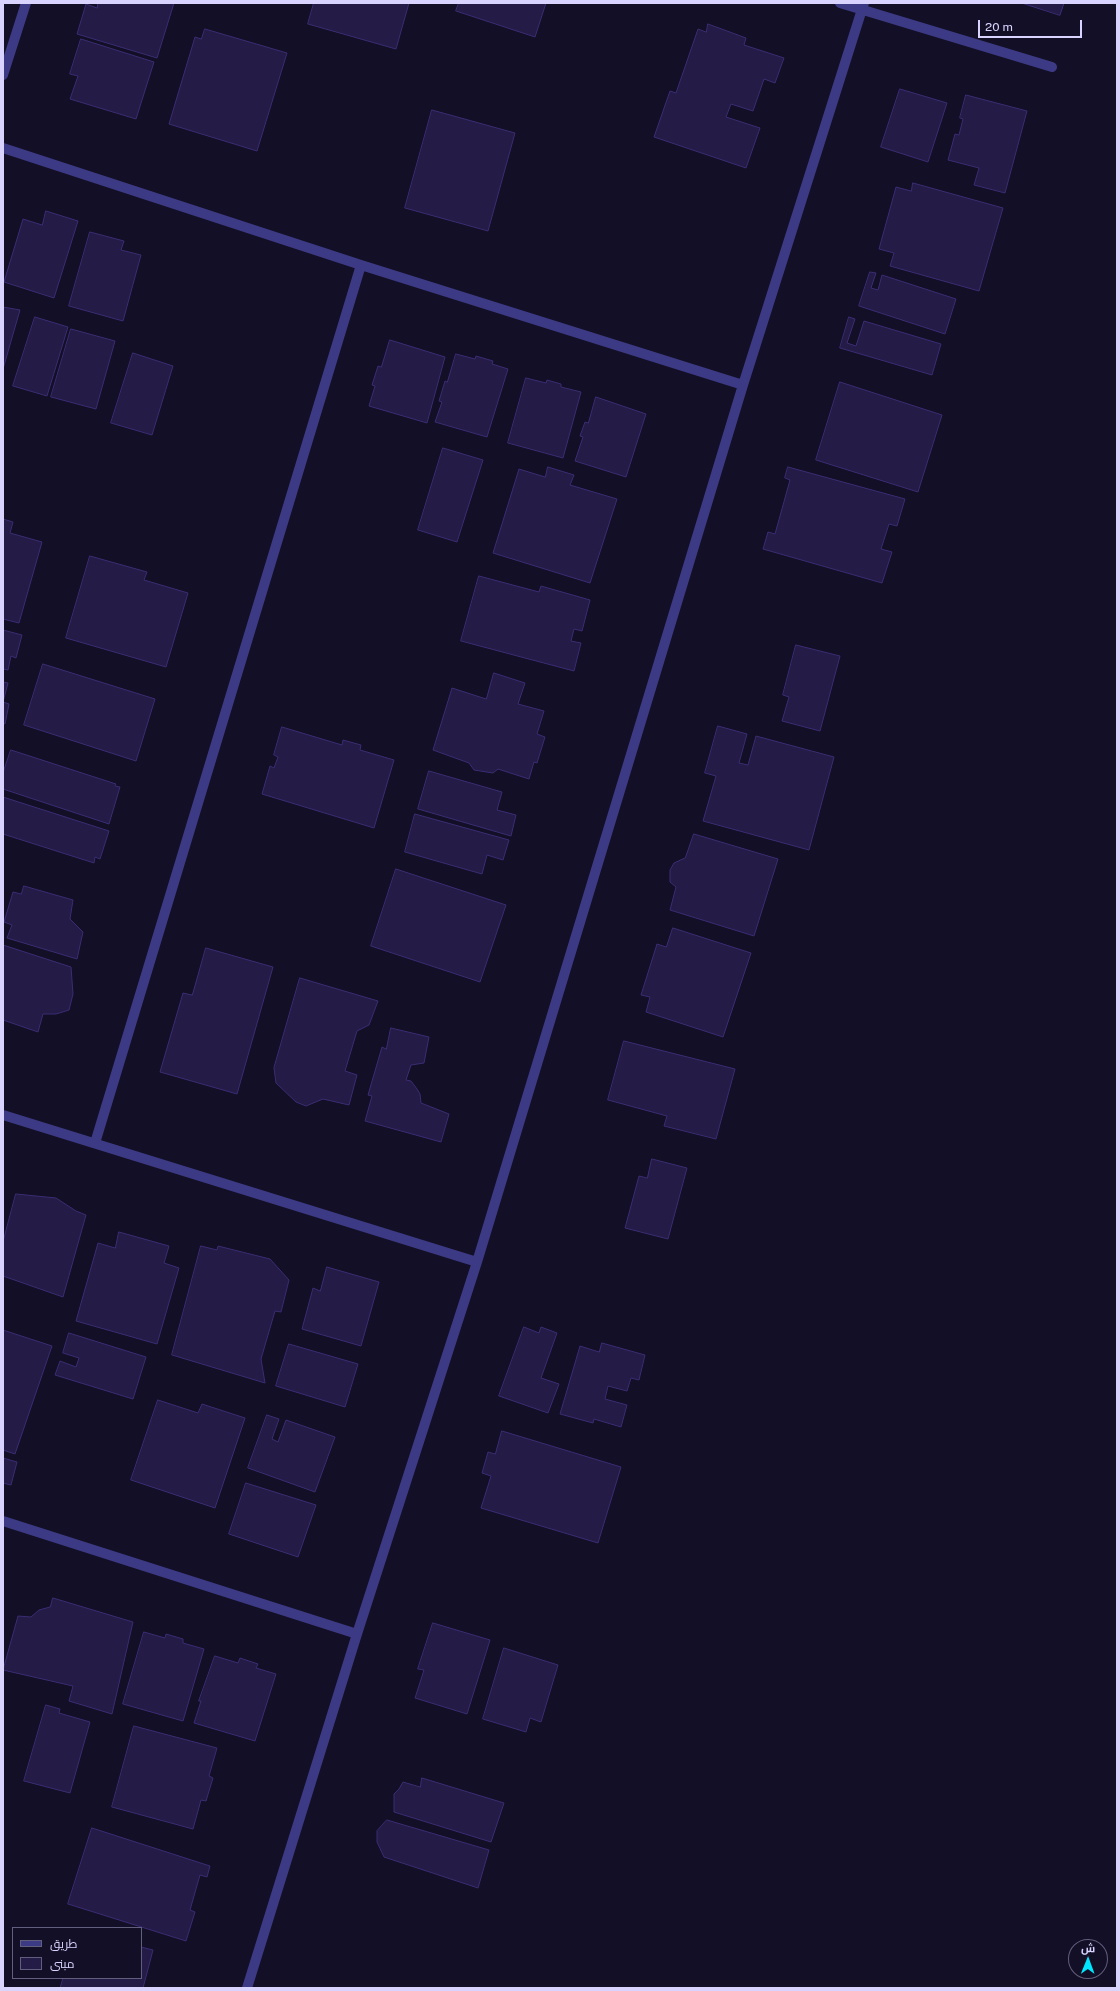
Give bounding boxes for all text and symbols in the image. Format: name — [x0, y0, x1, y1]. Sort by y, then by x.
scale bar — [980, 12, 1084, 38]
text: 20 m — [985, 20, 1013, 34]
legend — [12, 1927, 142, 1979]
text: طريق — [50, 1937, 77, 1951]
north arrow — [1068, 1939, 1108, 1979]
text: ش — [1081, 1942, 1095, 1954]
text: مبنى — [50, 1957, 75, 1971]

